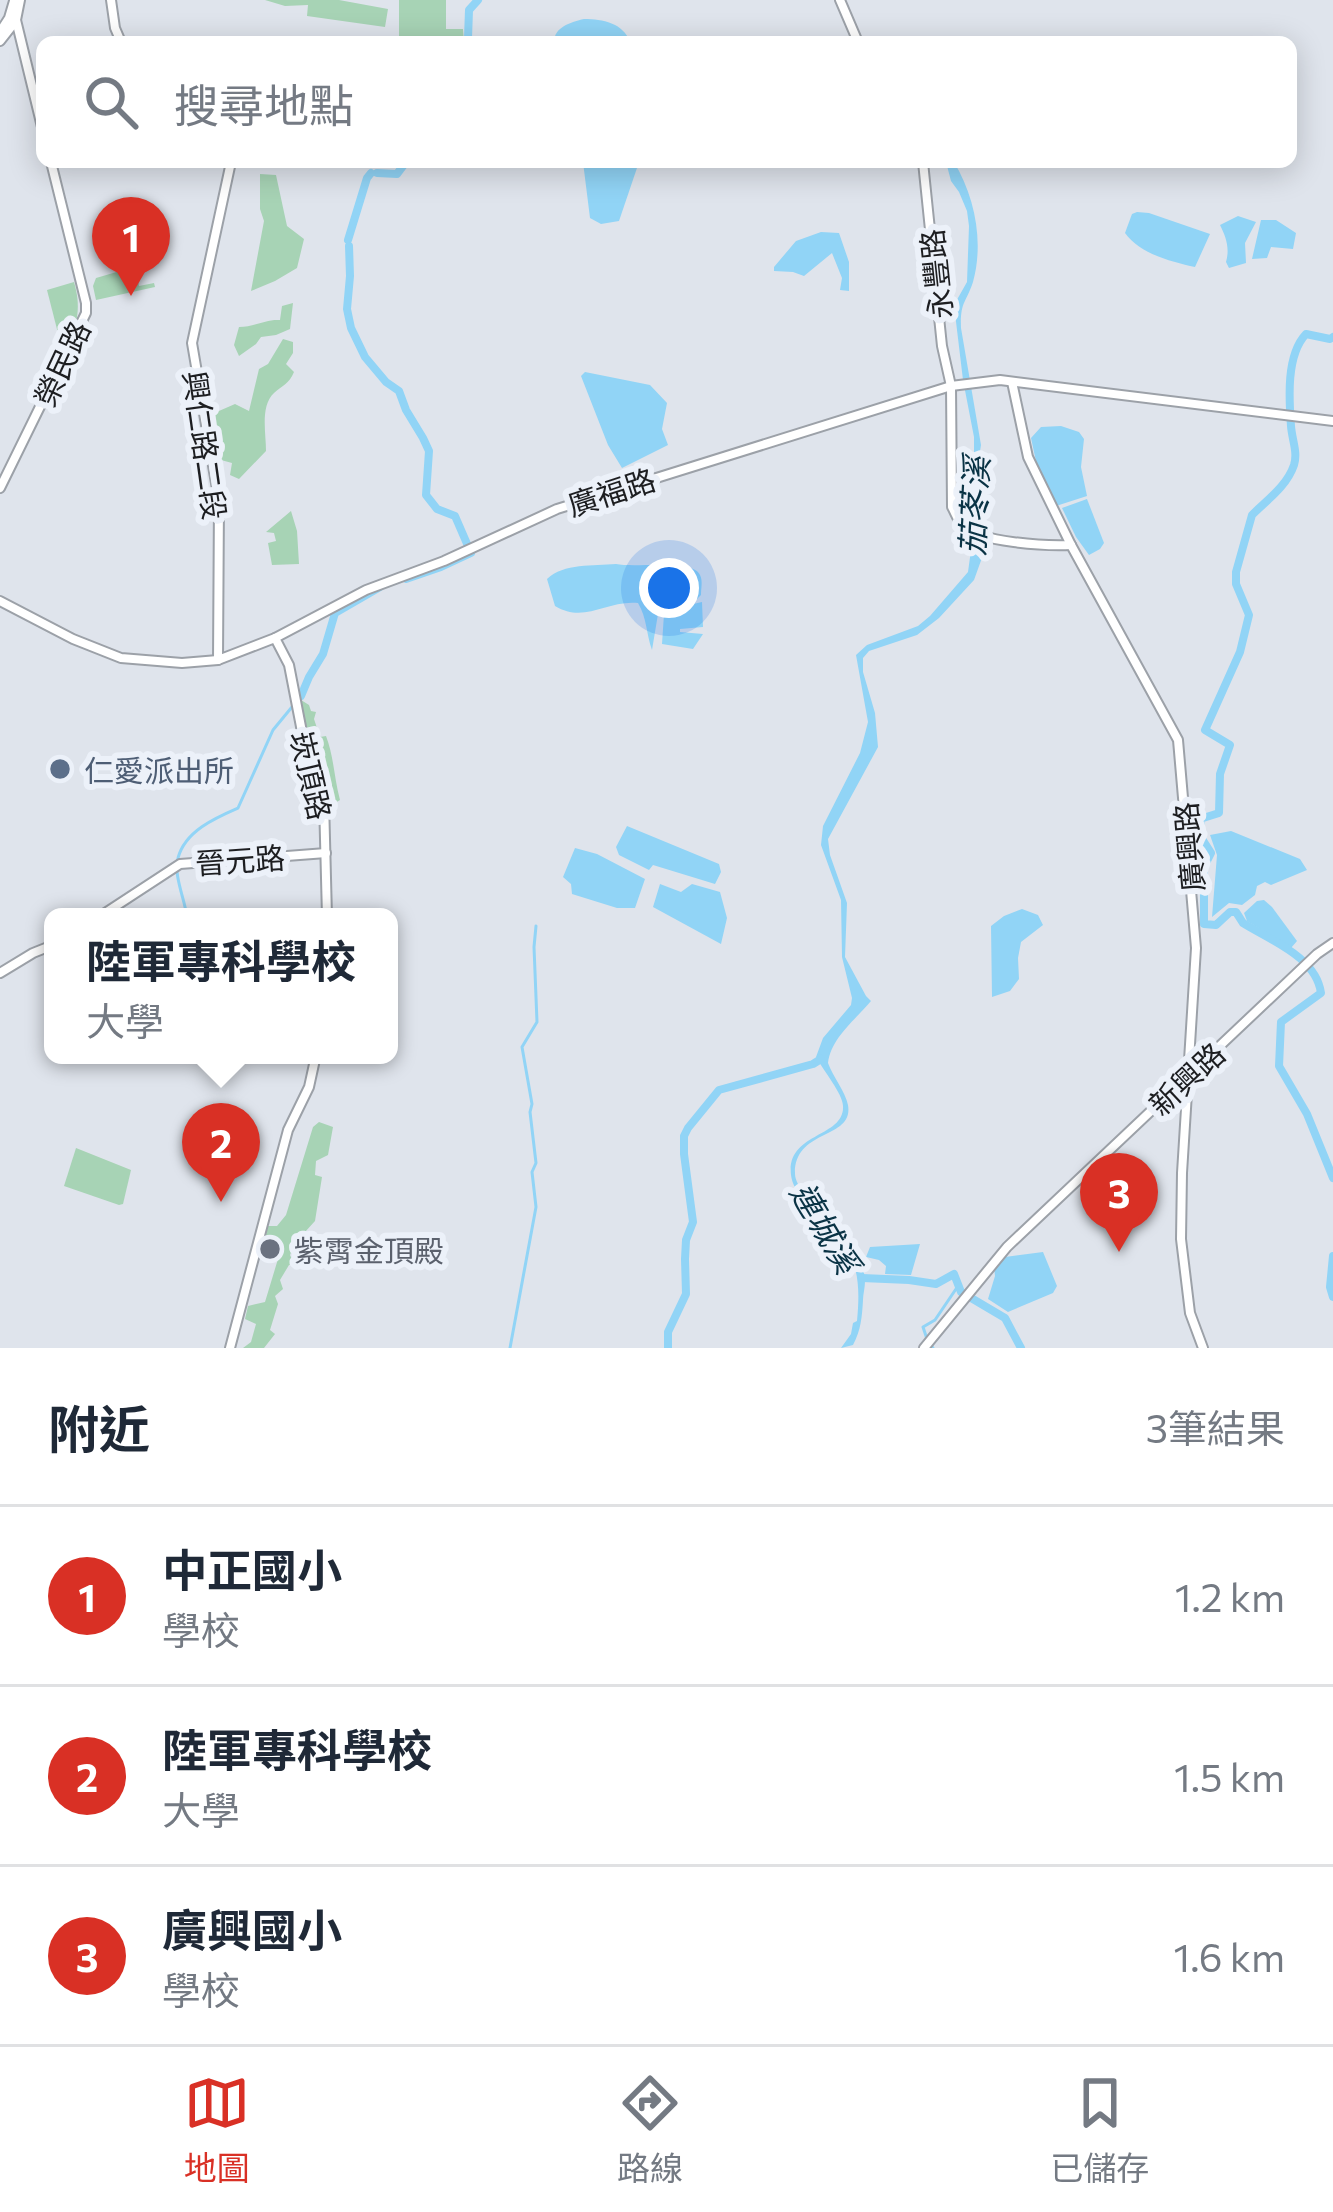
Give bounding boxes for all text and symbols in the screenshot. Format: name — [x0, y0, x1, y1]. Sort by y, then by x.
search box — [36, 36, 1297, 168]
icon: search — [78, 69, 144, 135]
text: 搜尋地點 — [174, 76, 354, 131]
pin: 1 — [92, 197, 170, 296]
street label: 永豐路 — [912, 227, 958, 321]
street label: 榮民路 — [25, 314, 97, 412]
street label: 興仁路二段 — [177, 368, 235, 522]
water label: 茄苳溪 — [950, 452, 996, 557]
street label: 廣福路 — [562, 459, 660, 523]
your location — [639, 558, 699, 618]
street label: 崁頂路 — [284, 727, 340, 823]
place label: 仁愛派出所 — [84, 751, 234, 788]
marker: 仁愛派出所 — [47, 756, 73, 782]
street label: 廣興路 — [1166, 801, 1210, 893]
street label: 晉元路 — [194, 837, 286, 881]
popup — [44, 908, 398, 1064]
text: 陸軍專科學校 — [86, 932, 356, 987]
text: 大學 — [86, 996, 164, 1044]
street label: 新興路 — [1140, 1034, 1232, 1122]
pin: 2 — [182, 1103, 260, 1202]
pin: 3 — [1080, 1153, 1158, 1252]
water label: 連城溪 — [783, 1174, 871, 1283]
place label: 紫霄金頂殿 — [294, 1231, 444, 1268]
marker: 紫霄金頂殿 — [257, 1236, 283, 1262]
text: 附近 — [48, 1396, 150, 1459]
text: 3筆結果 — [1146, 1403, 1285, 1451]
text: 中正國小 — [162, 1541, 342, 1596]
text: 1 — [78, 1572, 96, 1620]
text: 1.2 km — [1175, 1572, 1285, 1620]
text: 學校 — [162, 1605, 240, 1653]
text: 陸軍專科學校 — [162, 1721, 432, 1776]
text: 2 — [76, 1752, 98, 1800]
text: 1.5 km — [1174, 1752, 1285, 1800]
text: 大學 — [162, 1785, 240, 1833]
text: 廣興國小 — [162, 1901, 342, 1956]
text: 3 — [76, 1932, 98, 1980]
text: 1.6 km — [1173, 1932, 1285, 1980]
text: 學校 — [162, 1965, 240, 2013]
tab: 地圖 — [184, 2070, 250, 2190]
tab: 路線 — [617, 2070, 683, 2190]
tab: 已儲存 — [1050, 2070, 1149, 2190]

